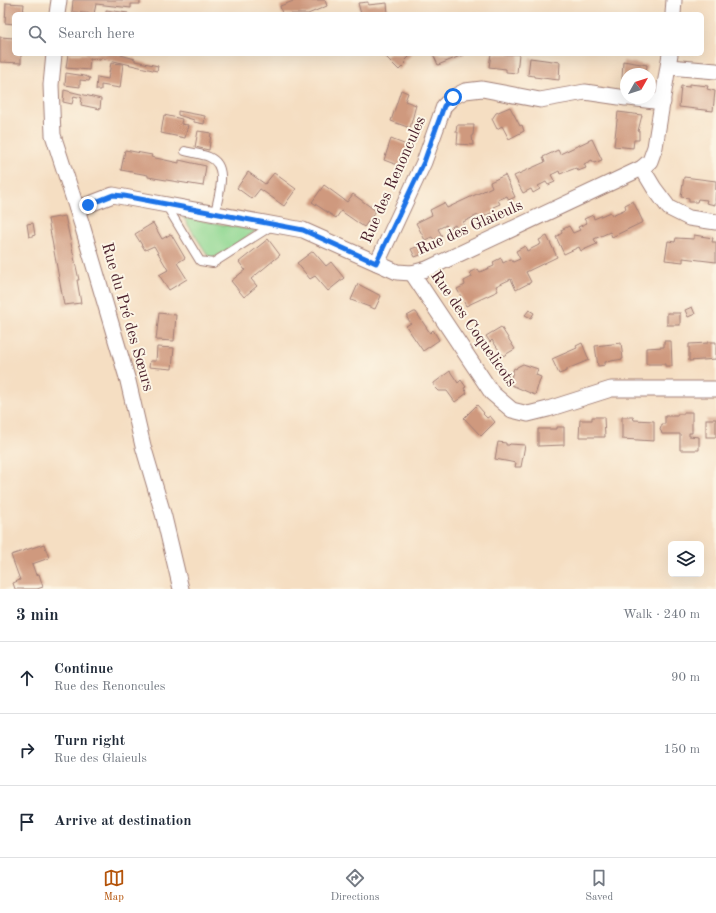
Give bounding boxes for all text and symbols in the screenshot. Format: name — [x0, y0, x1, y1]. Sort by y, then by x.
search box — [12, 12, 704, 56]
icon: search — [26, 23, 48, 45]
text: Search here — [58, 27, 135, 42]
north arrow — [620, 68, 656, 104]
route start — [444, 88, 462, 106]
street label: Rue des Renoncules — [359, 114, 429, 246]
route end — [79, 196, 97, 214]
street label: Rue des Glaieuls — [415, 197, 525, 259]
street label: Rue du Pré des Sœurs — [98, 241, 156, 393]
street label: Rue des Coquelicots — [427, 268, 519, 390]
map controls — [668, 541, 704, 577]
button: layers — [668, 541, 704, 577]
text: 3 min — [16, 607, 59, 624]
text: Walk · 240 m — [623, 608, 700, 621]
text: Continue — [54, 662, 113, 677]
icon: ahead — [16, 667, 38, 689]
text: 90 m — [671, 671, 700, 684]
text: Rue des Renoncules — [54, 680, 165, 693]
text: Turn right — [54, 734, 125, 749]
icon: right — [16, 739, 38, 761]
text: 150 m — [663, 743, 700, 756]
text: Rue des Glaieuls — [54, 752, 147, 765]
icon: arrive — [16, 811, 38, 833]
text: Arrive at destination — [54, 814, 192, 829]
tab: Map — [103, 867, 125, 905]
tab: Directions — [331, 867, 379, 905]
tab: Saved — [585, 867, 613, 905]

